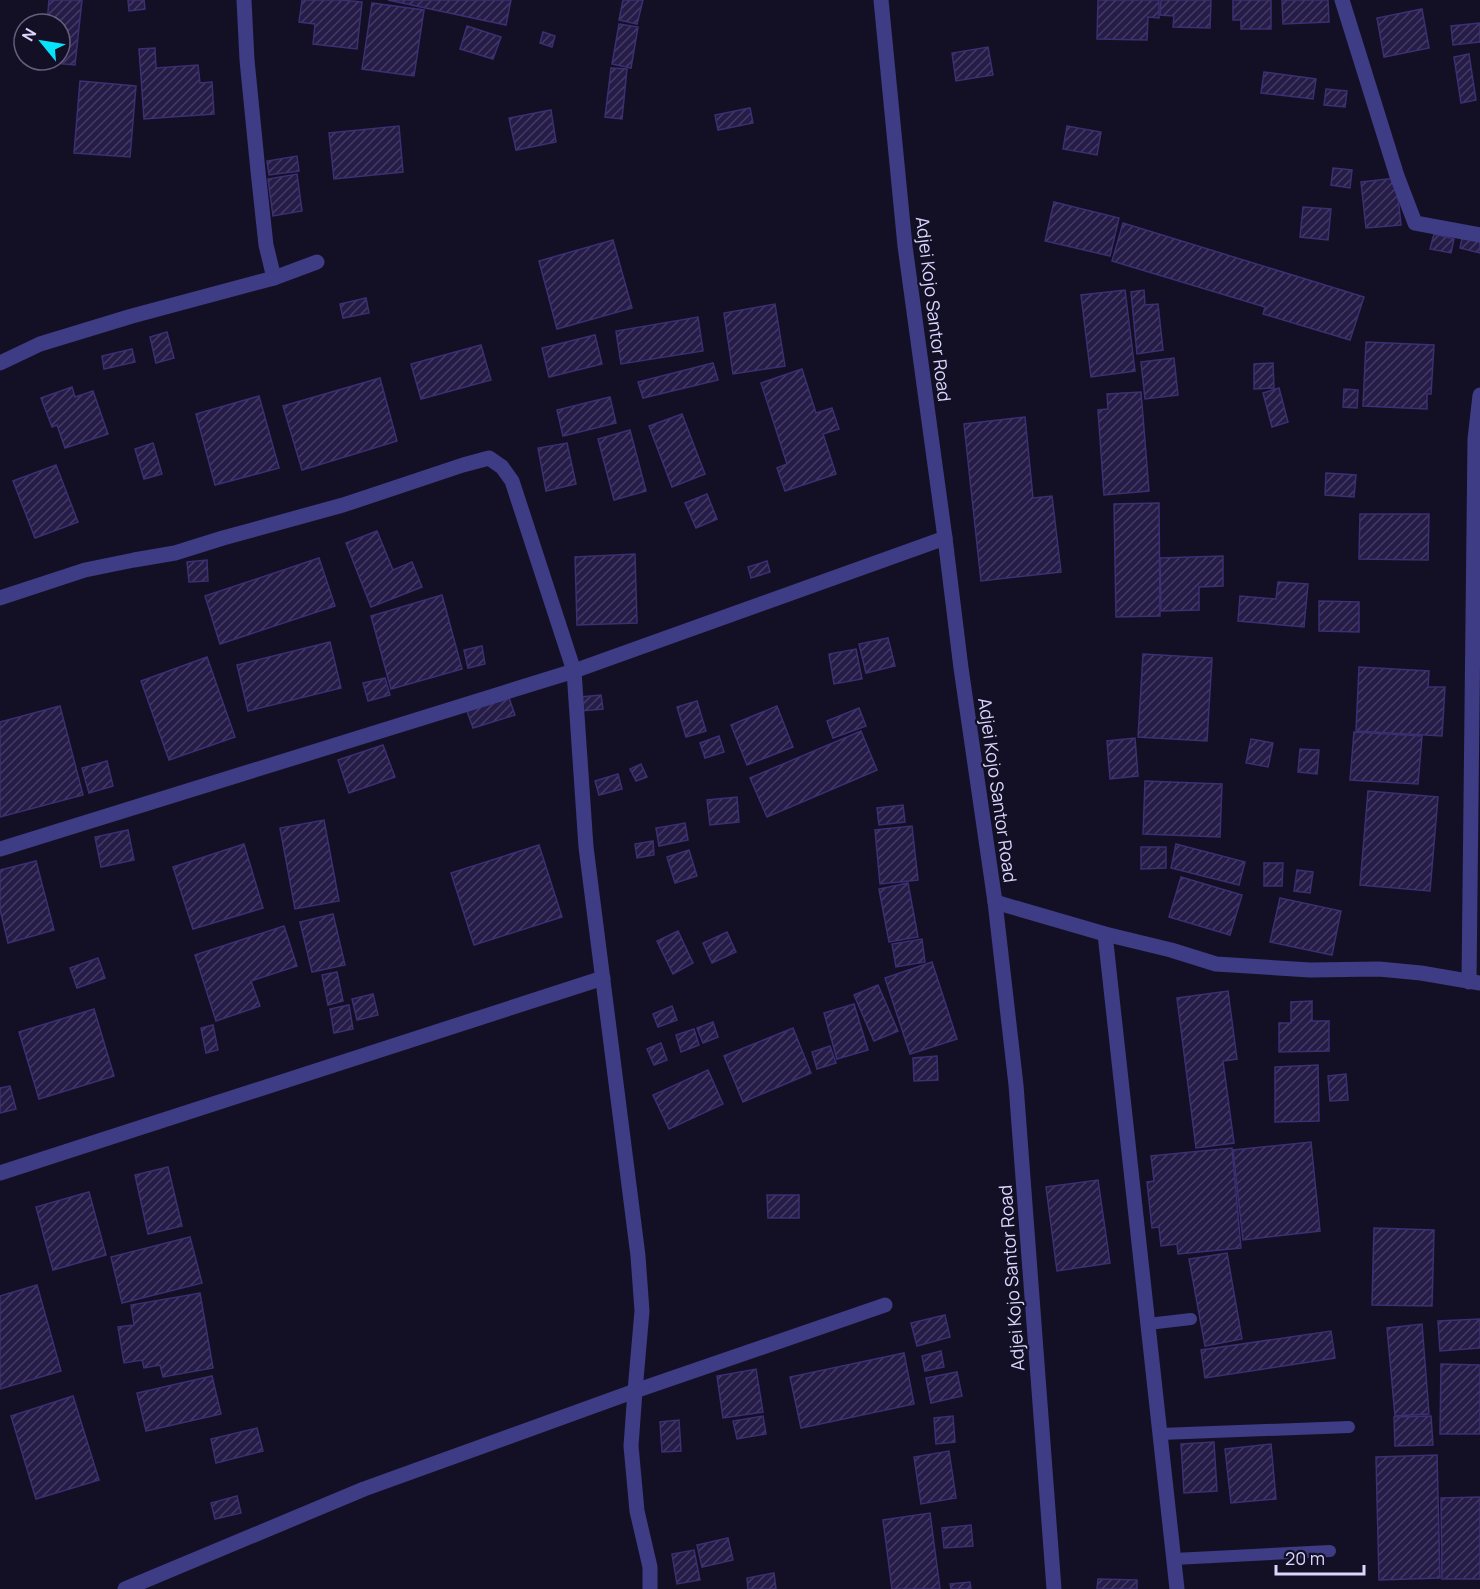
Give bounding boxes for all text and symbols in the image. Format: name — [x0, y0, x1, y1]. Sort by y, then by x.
north arrow — [12, 12, 72, 72]
text: N — [17, 24, 41, 45]
street label: Adjei Kojo Santor Road — [911, 215, 957, 403]
street label: Adjei Kojo Santor Road — [973, 696, 1023, 884]
street label: Adjei Kojo Santor Road — [993, 1184, 1029, 1372]
scale bar — [1276, 1538, 1364, 1576]
text: 20 m — [1285, 1546, 1325, 1570]

